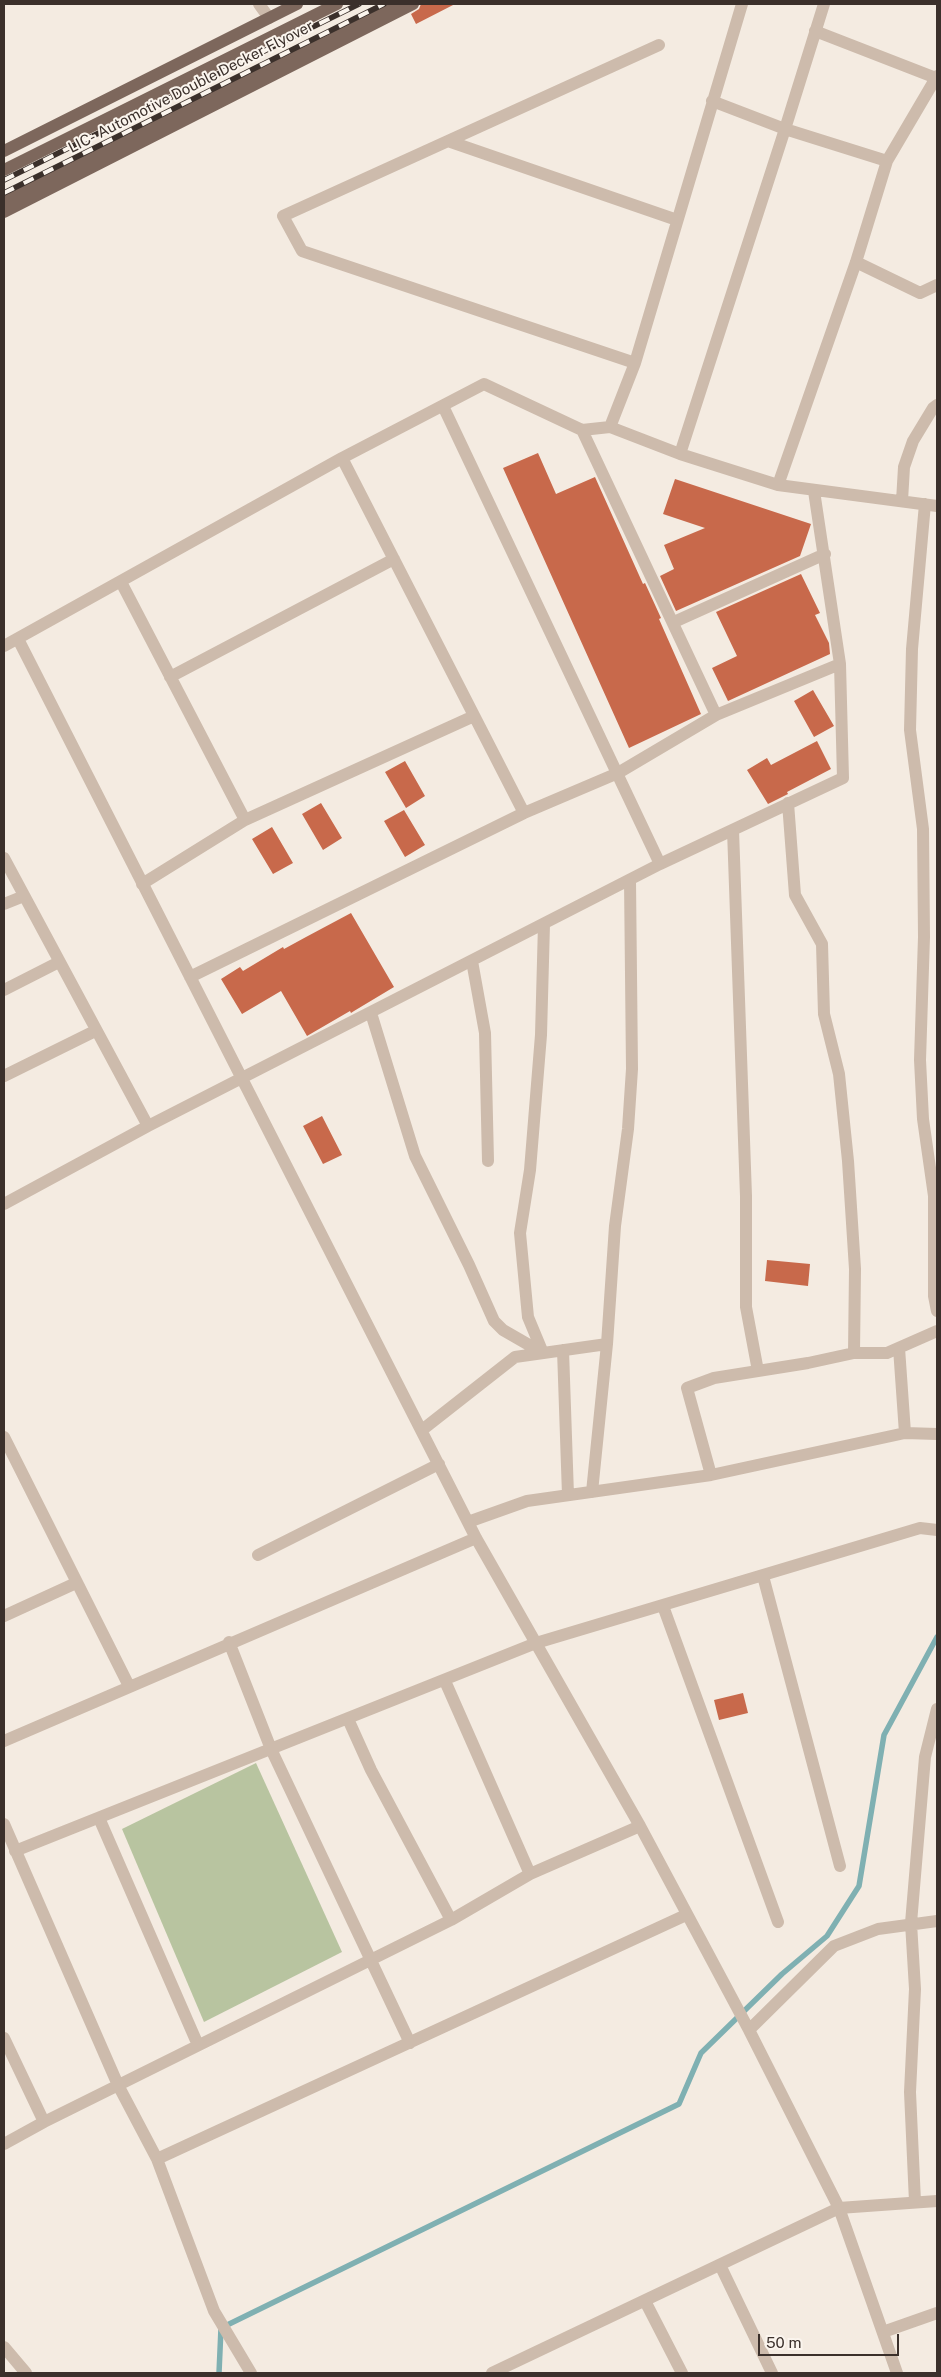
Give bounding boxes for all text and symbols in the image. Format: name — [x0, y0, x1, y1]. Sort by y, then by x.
street label: LIC- Automotive Double Decker Flyover — [65, 17, 317, 157]
scale bar — [761, 2324, 902, 2356]
text: 50 m — [766, 2334, 801, 2351]

